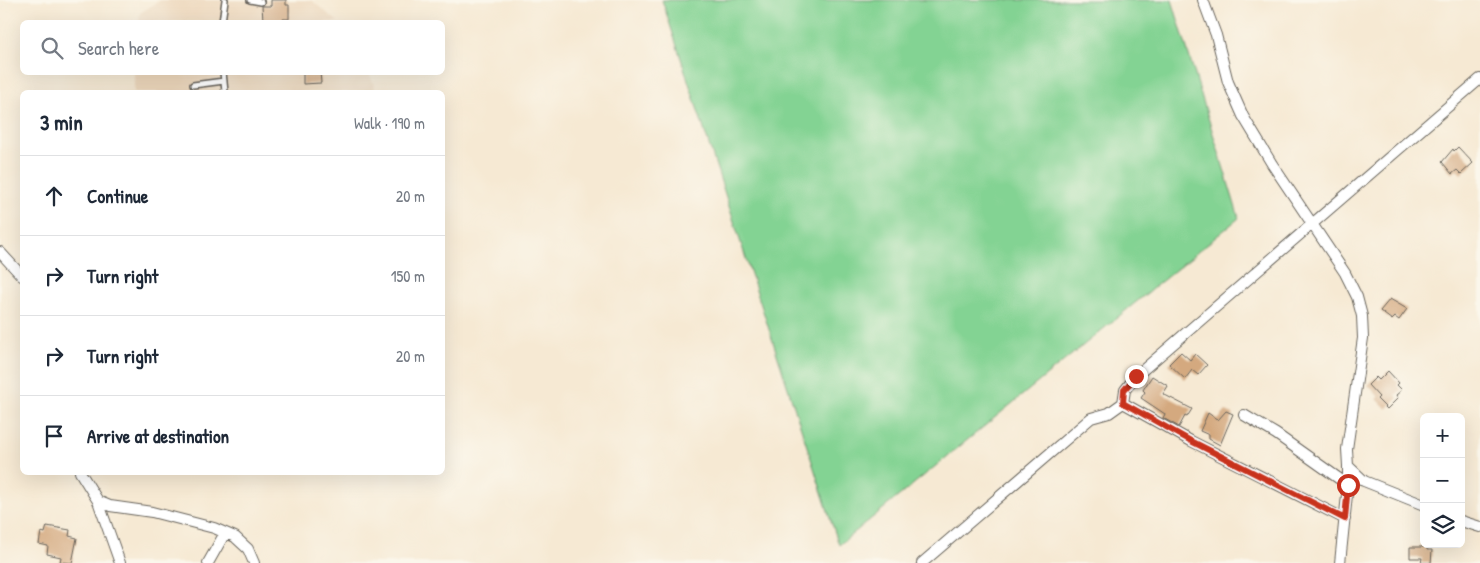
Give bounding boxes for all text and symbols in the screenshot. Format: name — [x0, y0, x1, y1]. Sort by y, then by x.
search box — [20, 20, 445, 75]
icon: search — [38, 34, 66, 62]
text: Search here — [78, 35, 159, 61]
text: 3 min — [40, 108, 83, 137]
text: Walk · 190 m — [354, 112, 425, 134]
icon: ahead — [40, 182, 68, 210]
text: Continue — [87, 183, 148, 209]
text: 20 m — [396, 185, 425, 207]
icon: right — [40, 262, 68, 290]
text: Turn right — [87, 263, 158, 289]
text: 150 m — [391, 265, 425, 287]
icon: right — [40, 342, 68, 370]
text: Turn right — [87, 343, 158, 369]
text: 20 m — [396, 345, 425, 367]
route end — [1125, 365, 1148, 388]
map controls — [1420, 413, 1465, 548]
button: + — [1420, 413, 1465, 458]
icon: arrive — [40, 422, 68, 450]
text: Arrive at destination — [87, 423, 229, 449]
button: − — [1420, 458, 1465, 503]
route start — [1337, 474, 1360, 497]
button: layers — [1420, 503, 1465, 548]

